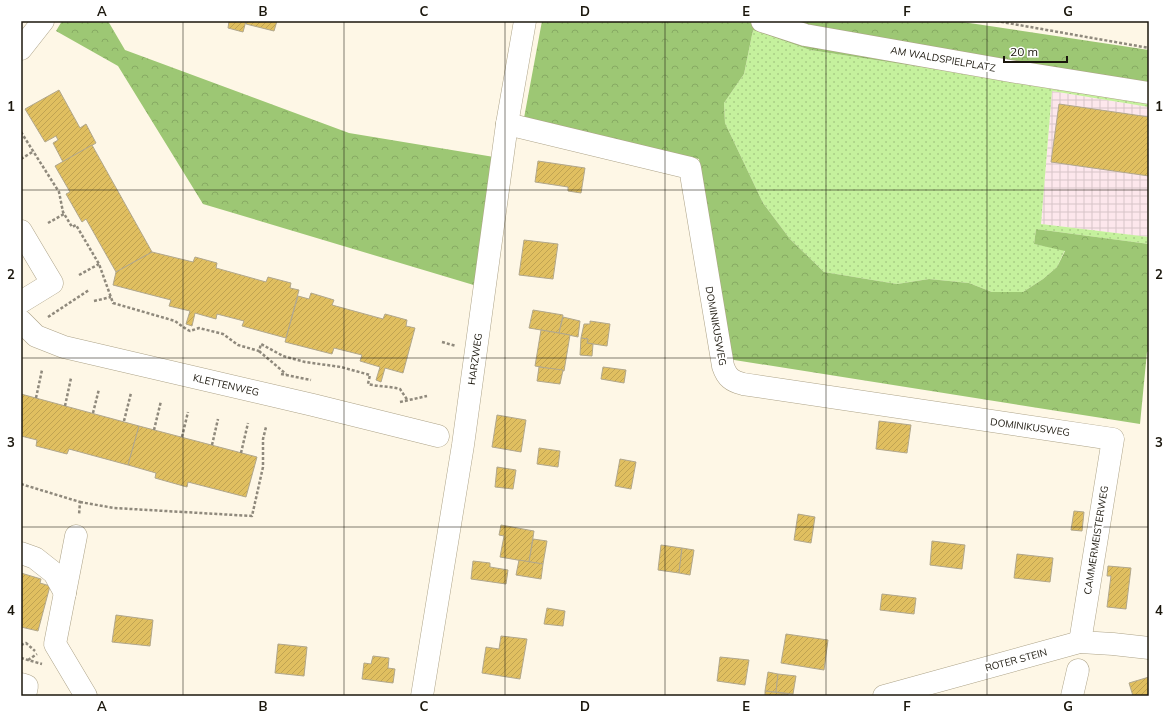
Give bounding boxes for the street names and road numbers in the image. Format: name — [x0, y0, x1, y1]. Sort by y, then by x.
street label: AM WALDSPIELPLATZ — [889, 43, 997, 75]
street label: DOMINIKUSWEG — [703, 285, 729, 367]
street label: HARZWEG — [465, 332, 485, 386]
street label: KLETTENWEG — [192, 371, 260, 399]
street label: DOMINIKUSWEG — [989, 415, 1071, 439]
street label: CAMMERMEISTERWEG — [1081, 485, 1111, 595]
street label: ROTER STEIN — [984, 645, 1048, 675]

